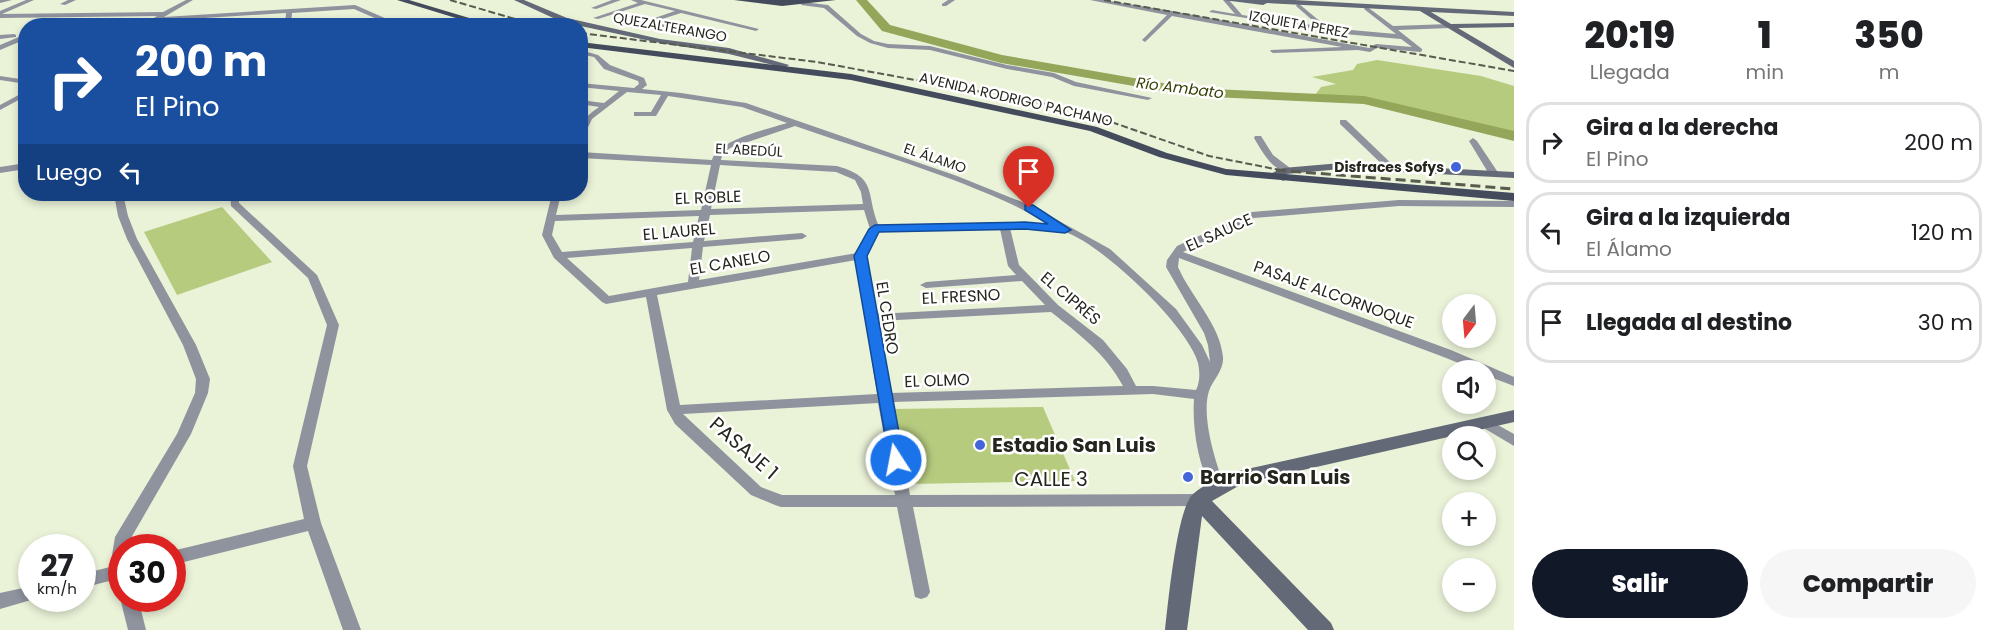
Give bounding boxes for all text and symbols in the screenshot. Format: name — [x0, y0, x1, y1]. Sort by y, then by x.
street label: IZQUIETA PEREZ — [1247, 5, 1351, 43]
street label: QUEZALTERANGO — [612, 7, 728, 47]
text: 20:19 — [1584, 10, 1675, 61]
text: 1 — [1758, 10, 1772, 61]
text: 350 — [1854, 10, 1924, 61]
text: 200 m — [135, 32, 267, 91]
icon: right — [36, 42, 114, 120]
text: Llegada — [1590, 58, 1670, 86]
text: min — [1746, 58, 1784, 86]
text: m — [1879, 58, 1899, 86]
street label: AVENIDA RODRIGO PACHANO — [917, 67, 1115, 131]
water label: Río Ambato — [1135, 72, 1225, 103]
text: El Pino — [135, 88, 220, 125]
text: Gira a la derecha — [1586, 112, 1779, 143]
icon: right — [1535, 126, 1568, 159]
text: 200 m — [1904, 127, 1973, 158]
street label: EL ABEDÚL — [715, 138, 783, 162]
street label: EL ÁLAMO — [901, 138, 969, 178]
text: El Pino — [1586, 145, 1649, 173]
pin — [1003, 146, 1054, 208]
icon: arrive — [1012, 155, 1045, 188]
icon: left — [114, 156, 147, 189]
text: Luego — [36, 157, 102, 188]
place label: Disfraces Sofys — [1334, 157, 1444, 177]
marker: Disfraces Sofys — [1449, 160, 1463, 174]
street label: EL ROBLE — [674, 185, 742, 210]
text: Gira a la izquierda — [1586, 202, 1790, 233]
street label: EL SAUCE — [1182, 208, 1256, 257]
icon: left — [1535, 216, 1568, 249]
street label: EL LAUREL — [642, 217, 716, 246]
text: 120 m — [1911, 217, 1973, 248]
text: El Álamo — [1586, 235, 1672, 263]
street label: EL CANELO — [688, 244, 772, 281]
street label: PASAJE ALCORNOQUE — [1250, 255, 1417, 334]
street label: EL CIPRÉS — [1036, 266, 1106, 330]
street label: EL CEDRO — [870, 280, 905, 356]
street label: EL FRESNO — [921, 283, 1001, 310]
north arrow — [1442, 294, 1496, 348]
map controls — [1442, 294, 1496, 612]
icon: arrive — [1535, 306, 1568, 339]
text: Llegada al destino — [1586, 307, 1792, 338]
text: 30 m — [1918, 307, 1973, 338]
button: sound — [1442, 360, 1496, 414]
street label: EL OLMO — [904, 368, 970, 393]
street label: PASAJE 1 — [704, 410, 784, 486]
button: search — [1442, 426, 1496, 480]
position arrow — [864, 428, 928, 492]
place label: Estadio San Luis — [992, 431, 1156, 459]
marker: Estadio San Luis — [973, 438, 987, 452]
place label: Barrio San Luis — [1200, 463, 1350, 491]
street label: CALLE 3 — [1014, 465, 1088, 493]
marker: Barrio San Luis — [1181, 470, 1195, 484]
button: + — [1442, 492, 1496, 546]
speed limit sign: 30 — [108, 534, 186, 612]
text: 27 — [40, 544, 74, 587]
button: Salir — [1532, 549, 1748, 618]
button: Compartir — [1760, 549, 1976, 618]
button: − — [1442, 558, 1496, 612]
text: km/h — [37, 578, 77, 599]

